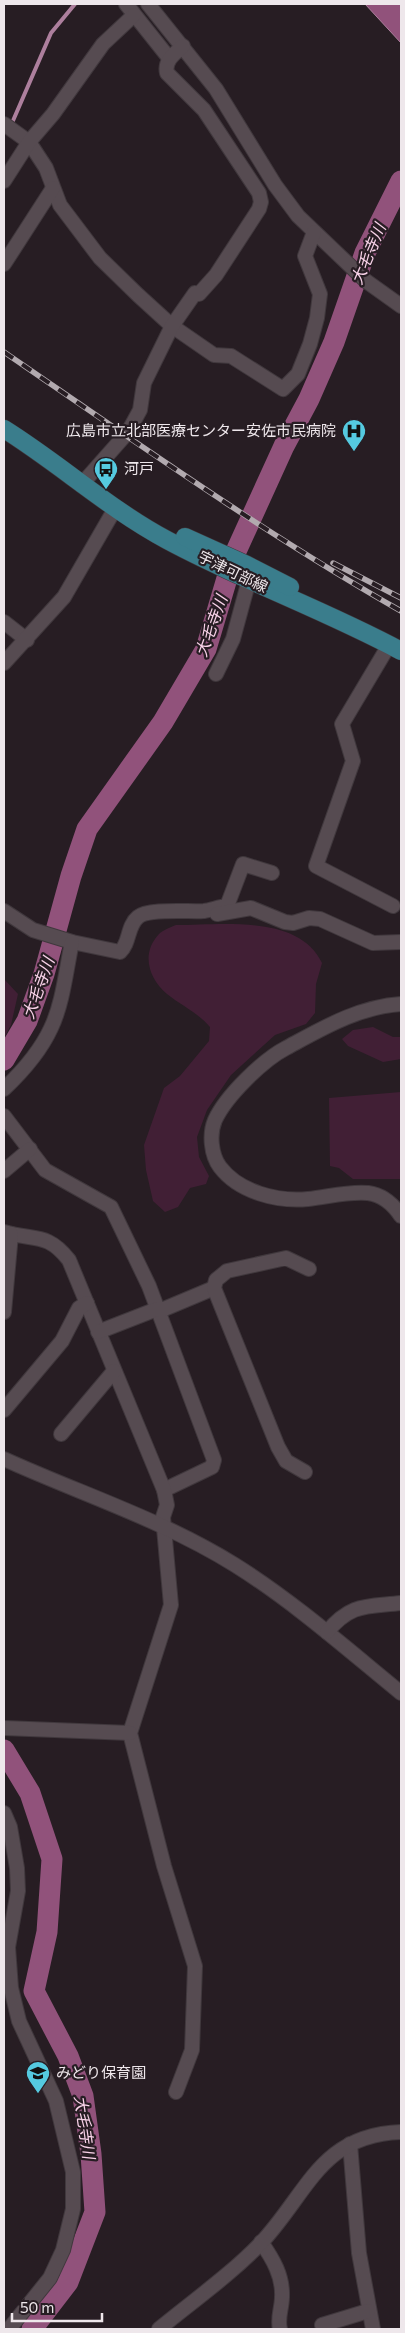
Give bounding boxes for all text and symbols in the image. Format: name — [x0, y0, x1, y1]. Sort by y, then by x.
water label: 大毛寺川 — [346, 219, 390, 287]
hospital icon: 広島市立北部医療センター安佐市民病院 — [341, 418, 367, 452]
place label: 広島市立北部医療センター安佐市民病院 — [66, 421, 336, 439]
bus stop icon: 河戸 — [93, 456, 119, 490]
place label: 河戸 — [124, 459, 154, 477]
street label: 宇津可部線 — [196, 547, 271, 596]
water label: 大毛寺川 — [191, 591, 231, 659]
water label: 大毛寺川 — [18, 953, 58, 1021]
school or university icon: みどり保育園 — [25, 2060, 51, 2094]
place label: みどり保育園 — [56, 2063, 146, 2081]
water label: 大毛寺川 — [72, 2094, 100, 2162]
scale bar — [12, 2290, 102, 2322]
text: 50 m — [20, 2298, 54, 2316]

